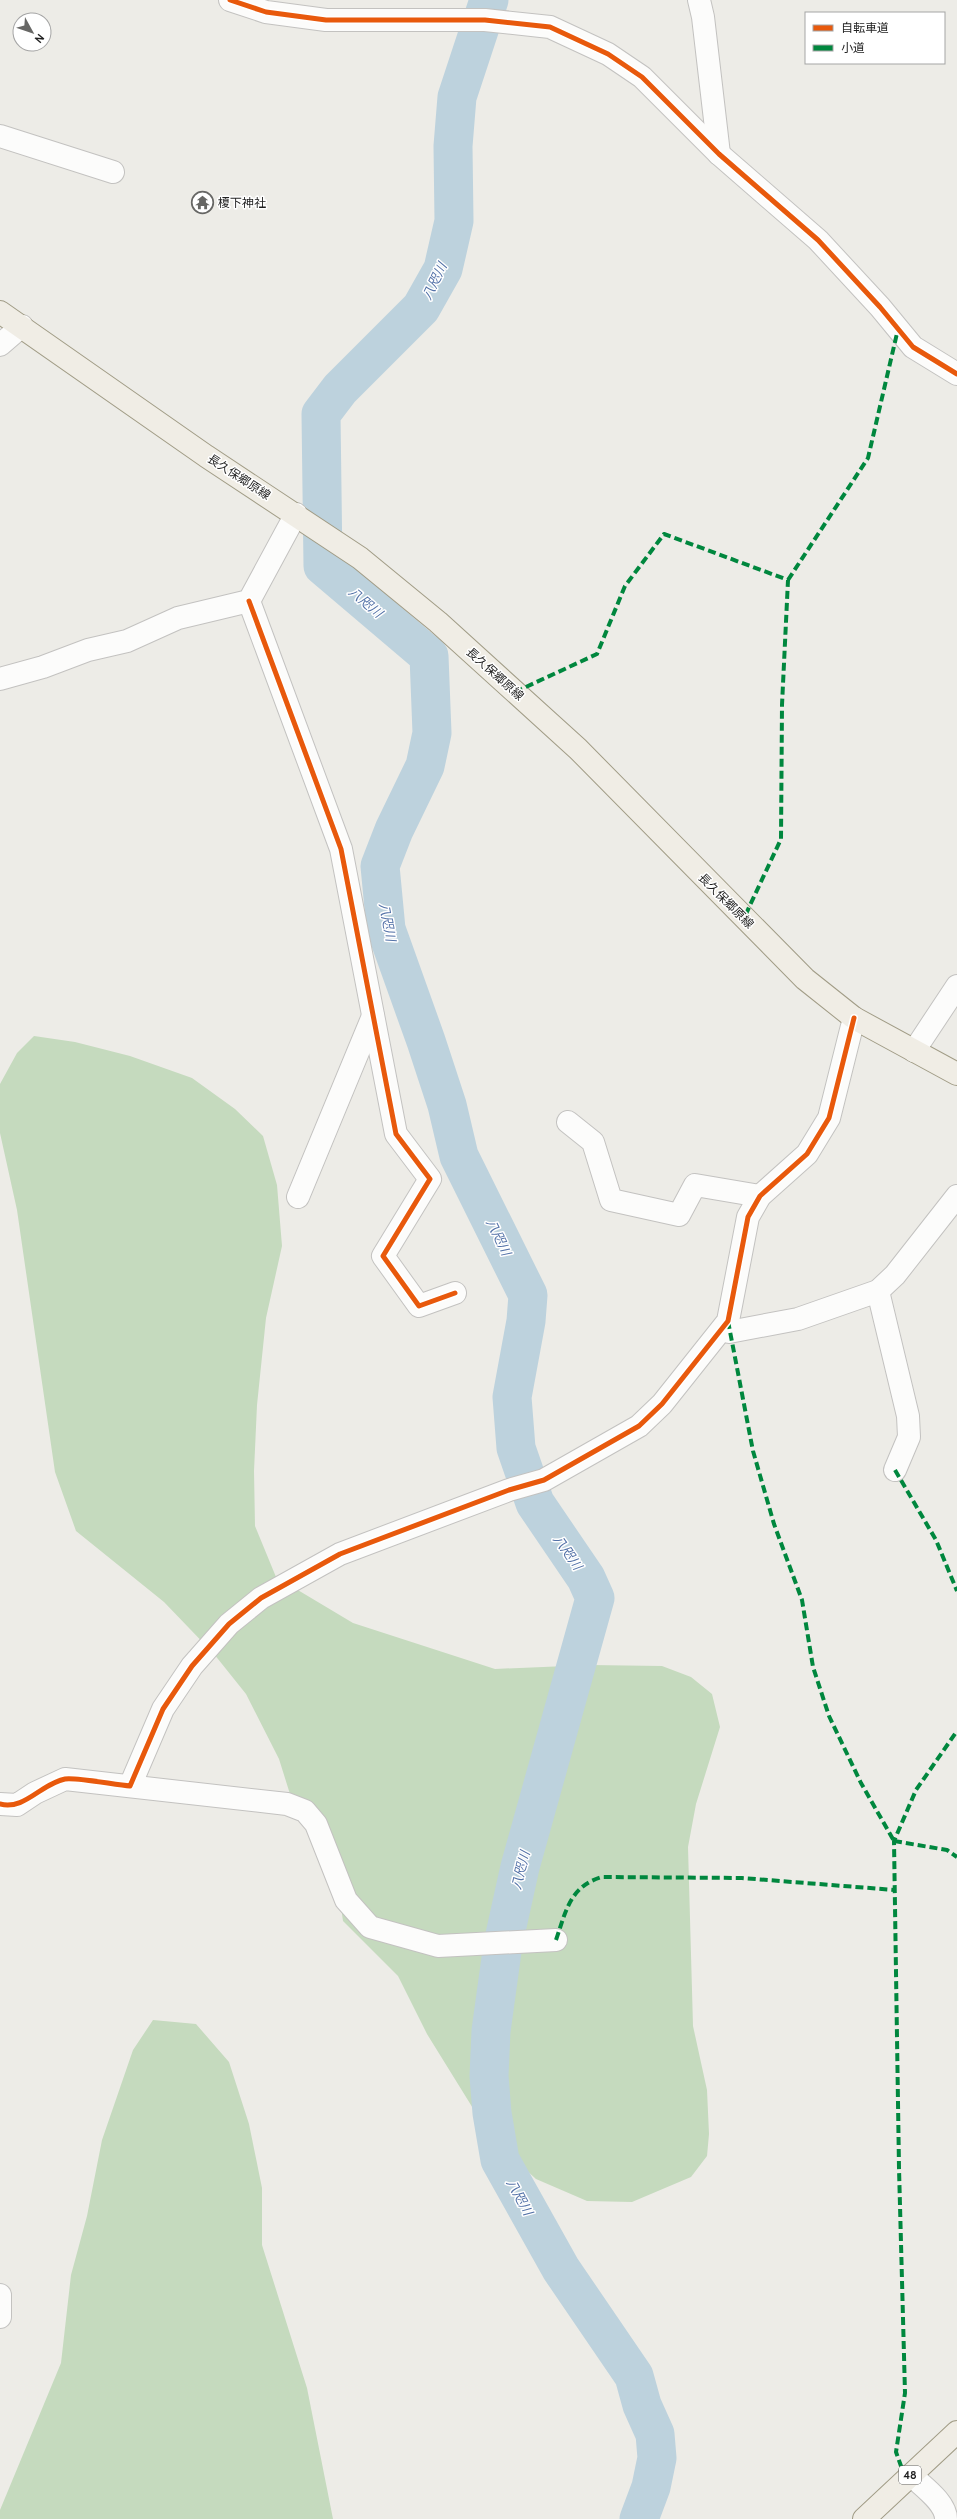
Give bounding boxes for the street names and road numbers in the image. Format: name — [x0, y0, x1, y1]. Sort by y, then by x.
street label: 長久保郷原線 — [205, 451, 274, 502]
street label: 長久保郷原線 — [464, 644, 527, 703]
street label: 長久保郷原線 — [696, 870, 757, 931]
road number: 48 — [899, 2466, 921, 2484]

